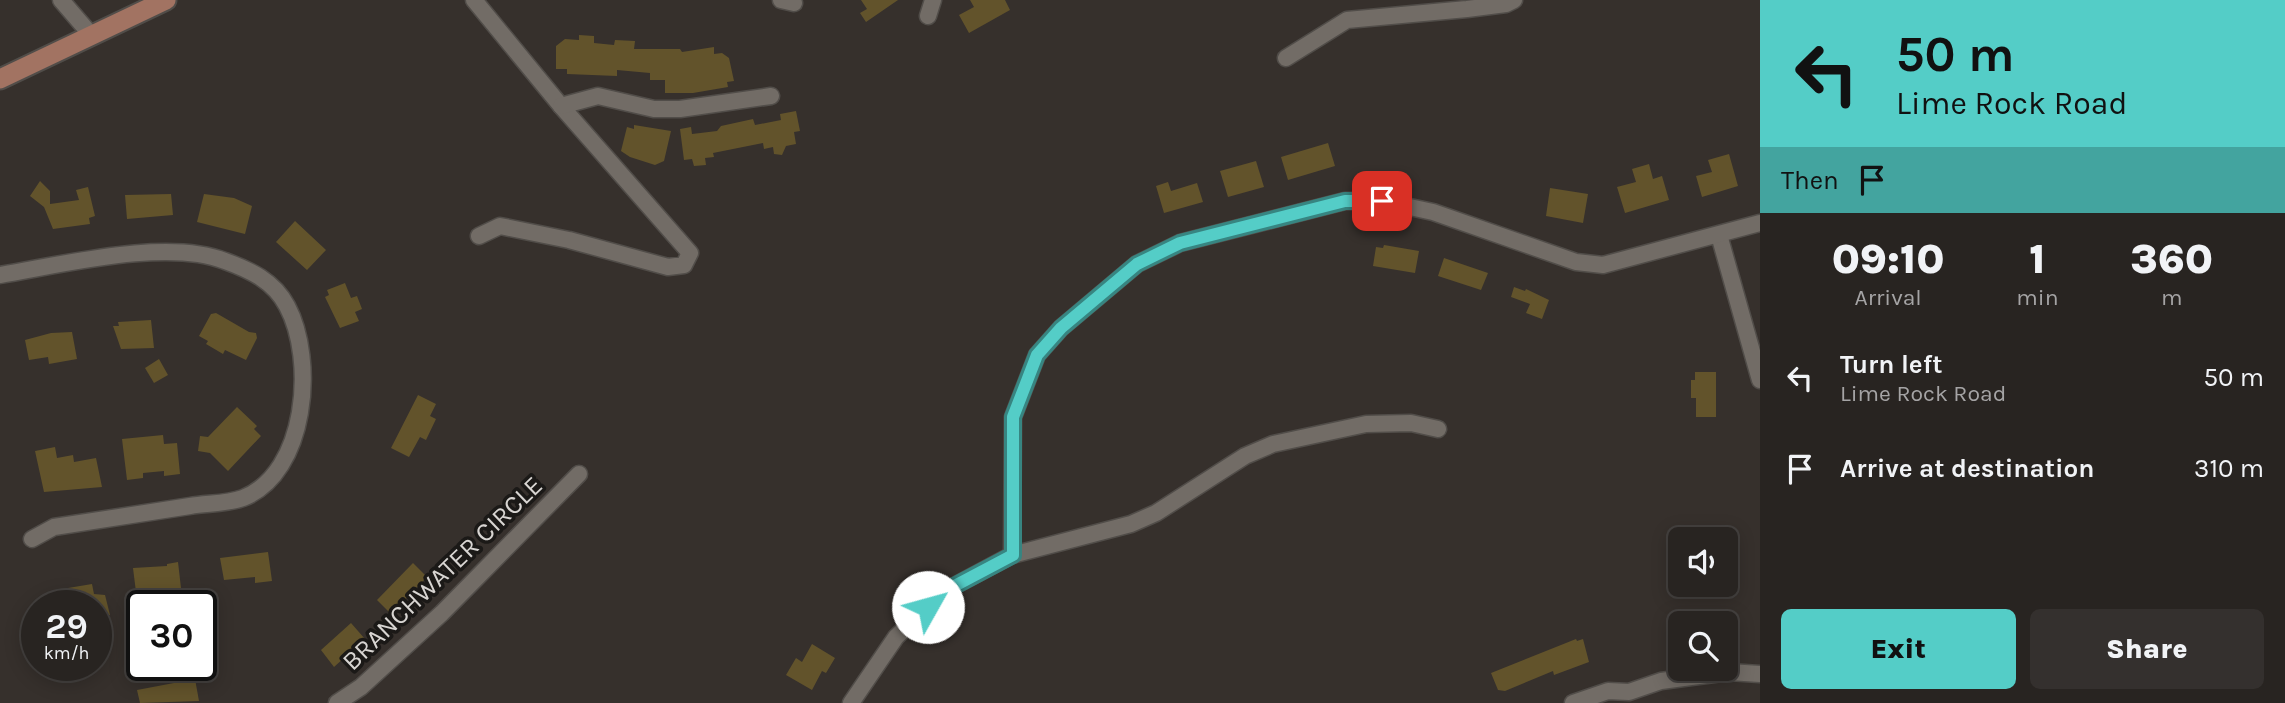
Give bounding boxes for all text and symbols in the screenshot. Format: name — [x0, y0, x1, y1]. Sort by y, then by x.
text: 50 m — [1896, 26, 2014, 83]
icon: left — [1781, 28, 1872, 119]
text: Lime Rock Road — [1896, 85, 2127, 122]
icon: arrive — [1853, 161, 1891, 199]
text: Then — [1781, 165, 1839, 196]
pin — [1352, 171, 1412, 231]
icon: arrive — [1363, 182, 1401, 220]
text: 09:10 — [1832, 234, 1944, 284]
text: 1 — [2029, 234, 2045, 284]
text: 360 — [2130, 234, 2213, 284]
text: Arrival — [1854, 284, 1922, 311]
text: min — [2016, 284, 2059, 311]
text: m — [2161, 284, 2183, 311]
text: Turn left — [1840, 349, 1942, 380]
icon: left — [1781, 359, 1819, 397]
text: 50 m — [2203, 362, 2264, 393]
text: Lime Rock Road — [1840, 380, 2006, 407]
icon: arrive — [1781, 450, 1819, 488]
text: Arrive at destination — [1840, 453, 2094, 484]
text: 310 m — [2194, 453, 2264, 484]
street label: BRANCHWATER CIRCLE — [336, 470, 549, 677]
map controls — [1668, 527, 1738, 681]
button: sound — [1668, 527, 1738, 597]
position arrow — [891, 570, 965, 644]
speed limit sign: 30 — [126, 590, 217, 681]
text: 29 — [45, 606, 88, 647]
button: Exit — [1781, 609, 2016, 689]
button: Share — [2030, 609, 2264, 689]
button: search — [1668, 611, 1738, 681]
text: km/h — [44, 642, 89, 664]

